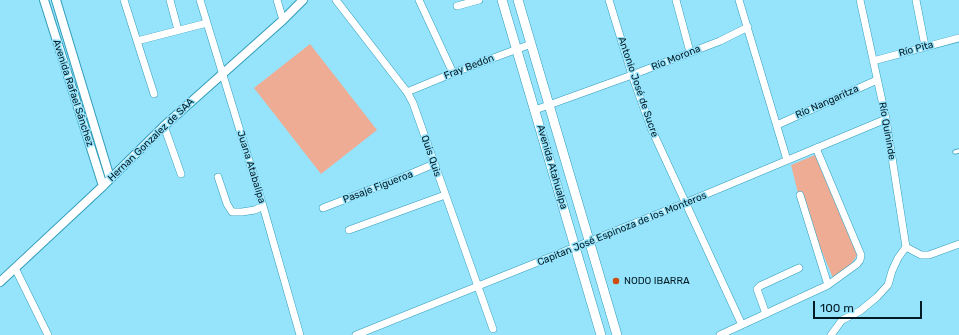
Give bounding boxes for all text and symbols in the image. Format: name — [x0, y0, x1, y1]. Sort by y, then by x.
street label: Antonio José de Sucre — [615, 35, 661, 139]
street label: Avenida Rafael Sánchez — [50, 38, 96, 148]
street label: Río Pita — [897, 39, 935, 59]
street label: Río Morona — [650, 43, 702, 73]
street label: Fray Bedón — [442, 52, 496, 82]
street label: Río Nangaritza — [794, 83, 860, 121]
street label: Hernan Gonzalez de SAA — [105, 96, 197, 184]
street label: Río Quininde — [876, 101, 898, 161]
street label: Avenida Atahualpa — [534, 123, 570, 211]
street label: Juana Atabalipa — [234, 129, 268, 205]
street label: Quis Quis — [418, 134, 444, 178]
street label: Pasaje Figueroa — [341, 168, 415, 206]
street label: Capitan José Espinoza de los Monteros — [536, 189, 708, 269]
place label: NODO IBARRA — [624, 275, 690, 287]
marker: NODO IBARRA — [611, 276, 621, 286]
scale bar — [815, 293, 924, 319]
text: 100 m — [820, 301, 854, 315]

